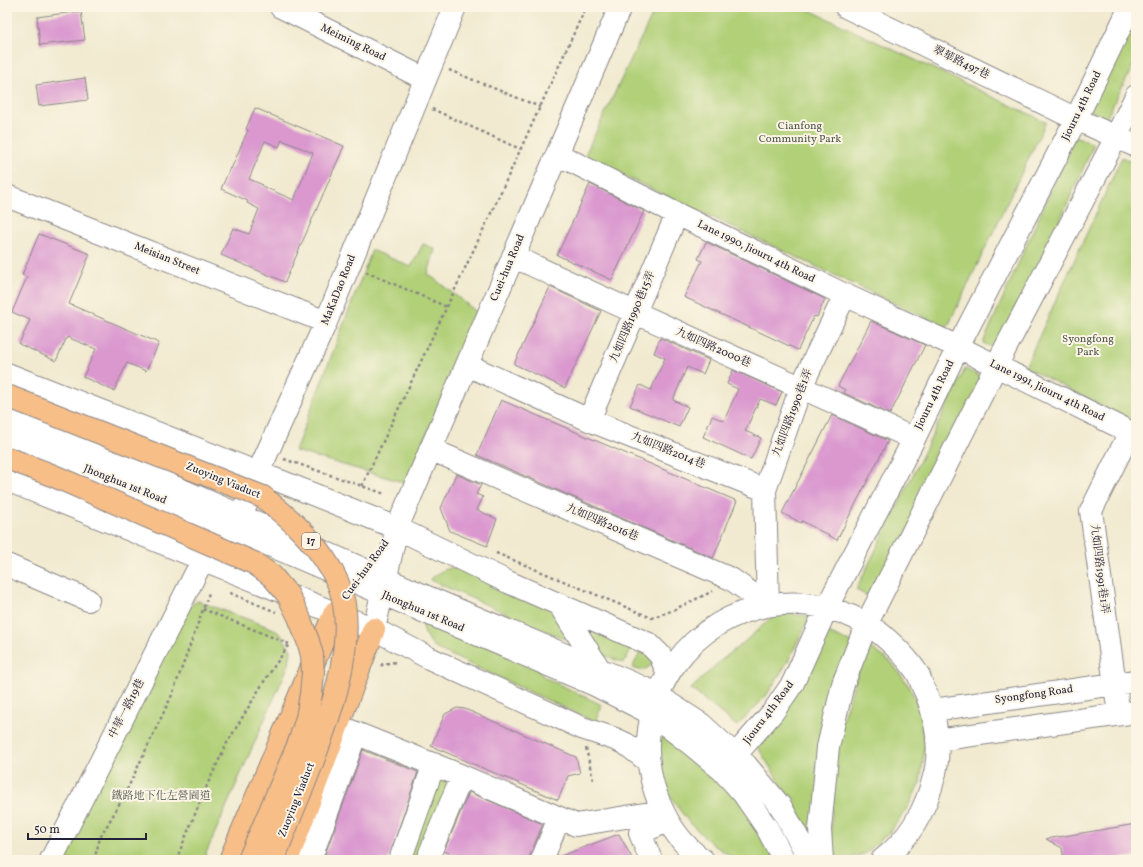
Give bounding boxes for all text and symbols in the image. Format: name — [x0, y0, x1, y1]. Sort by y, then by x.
street label: Meiming Road — [318, 21, 388, 65]
street label: 翠華路497巷 — [930, 43, 992, 83]
street label: Jiouru 4th Road — [1059, 69, 1105, 143]
park label: Cianfong Community Park — [759, 119, 841, 147]
street label: Lane 1990, Jiouru 4th Road — [695, 217, 817, 287]
street label: Cuei-hua Road — [487, 232, 529, 304]
street label: Meisian Street — [132, 239, 202, 279]
street label: MaKaDao Road — [318, 252, 360, 328]
street label: 九如四路1990巷15弄 — [607, 269, 659, 365]
street label: 九如四路2000巷 — [673, 325, 753, 371]
park label: Syongfong Park — [1062, 332, 1114, 360]
street label: Lane 1991, Jiouru 4th Road — [987, 356, 1107, 426]
street label: Jiouru 4th Road — [912, 358, 958, 432]
street label: 九如四路1990巷1弄 — [769, 367, 817, 459]
street label: 九如四路2014巷 — [629, 429, 707, 473]
street label: Zuoying Viaduct — [183, 459, 263, 503]
street label: Jhonghua 1st Road — [81, 461, 169, 509]
street label: 九如四路2016巷 — [564, 501, 640, 545]
street label: 九如四路1991巷1弄 — [1086, 523, 1112, 615]
road number: 17 — [302, 533, 320, 549]
street label: Cuei-hua Road — [339, 537, 393, 603]
street label: Jhonghua 1st Road — [379, 588, 467, 636]
street label: 中華一路19巷 — [106, 677, 148, 741]
street label: Jiouru 4th Road — [740, 678, 798, 748]
street label: Syongfong Road — [994, 682, 1074, 708]
street label: Zuoying Viaduct — [275, 760, 319, 840]
park label: 鐵路地下化左營園道 — [112, 789, 211, 804]
scale bar — [28, 815, 146, 841]
text: 50 m — [34, 822, 60, 838]

